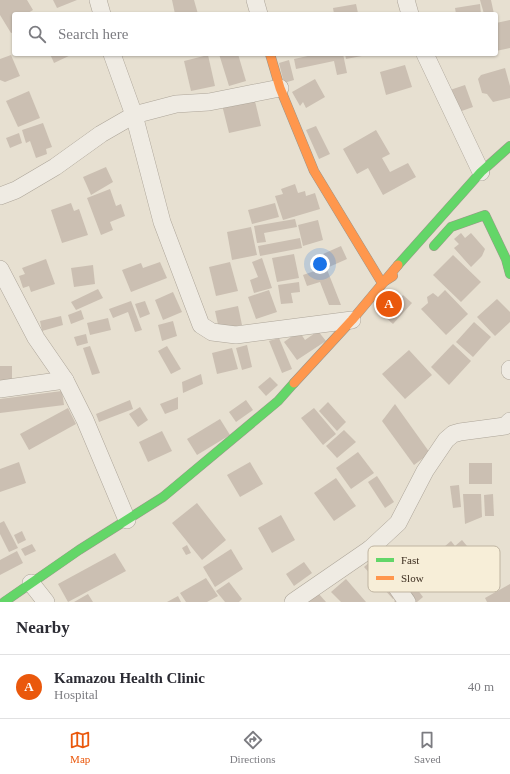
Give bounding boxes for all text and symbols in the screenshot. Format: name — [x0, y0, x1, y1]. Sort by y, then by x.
search box — [12, 12, 498, 56]
icon: search — [26, 23, 48, 45]
text: Search here — [58, 26, 128, 42]
your location — [310, 254, 330, 274]
pin: A — [376, 289, 402, 319]
legend — [368, 546, 500, 592]
text: Fast — [401, 554, 419, 566]
text: Slow — [401, 572, 424, 584]
text: Nearby — [16, 618, 70, 637]
text: Kamazou Health Clinic — [54, 670, 205, 686]
text: A — [24, 679, 34, 694]
text: 40 m — [468, 679, 494, 694]
text: Hospital — [54, 687, 98, 702]
tab: Map — [69, 729, 91, 765]
tab: Directions — [230, 729, 275, 765]
tab: Saved — [414, 729, 441, 765]

